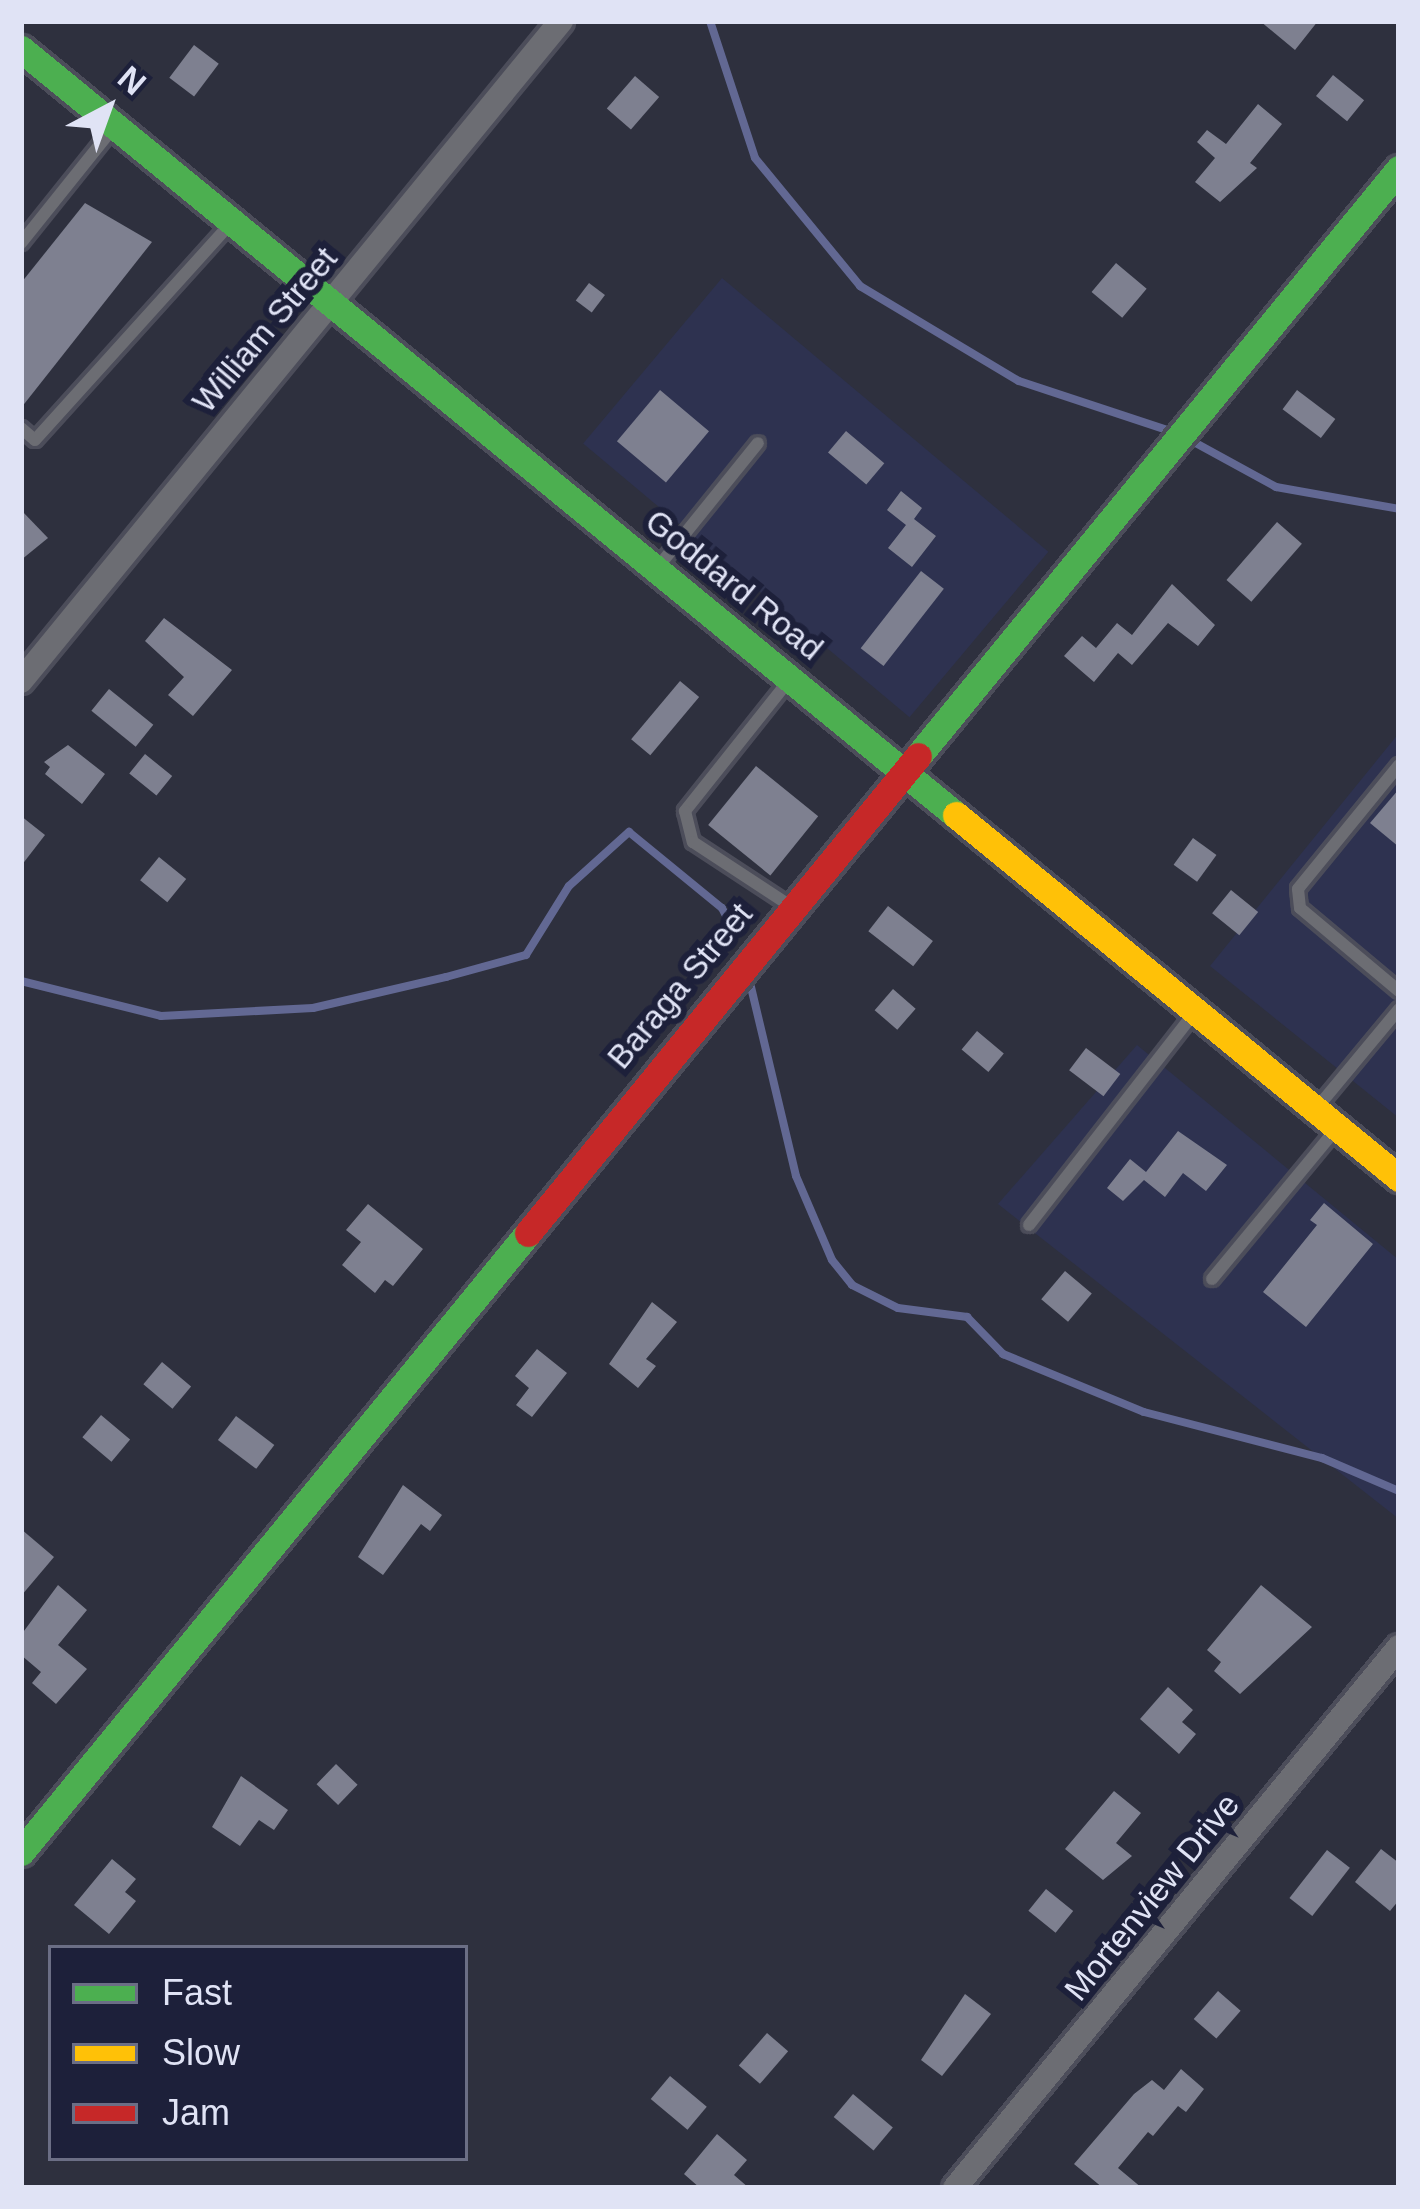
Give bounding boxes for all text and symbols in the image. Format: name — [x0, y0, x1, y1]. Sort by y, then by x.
north arrow — [48, 48, 168, 168]
text: N — [111, 59, 153, 102]
street label: William Street — [184, 239, 346, 421]
street label: Goddard Road — [637, 501, 831, 669]
street label: Baraga Street — [599, 895, 761, 1077]
street label: Mortenview Drive — [1056, 1785, 1248, 2009]
legend — [48, 1945, 468, 2161]
text: Fast — [162, 1972, 232, 2013]
text: Slow — [162, 2032, 240, 2073]
text: Jam — [162, 2092, 230, 2133]

